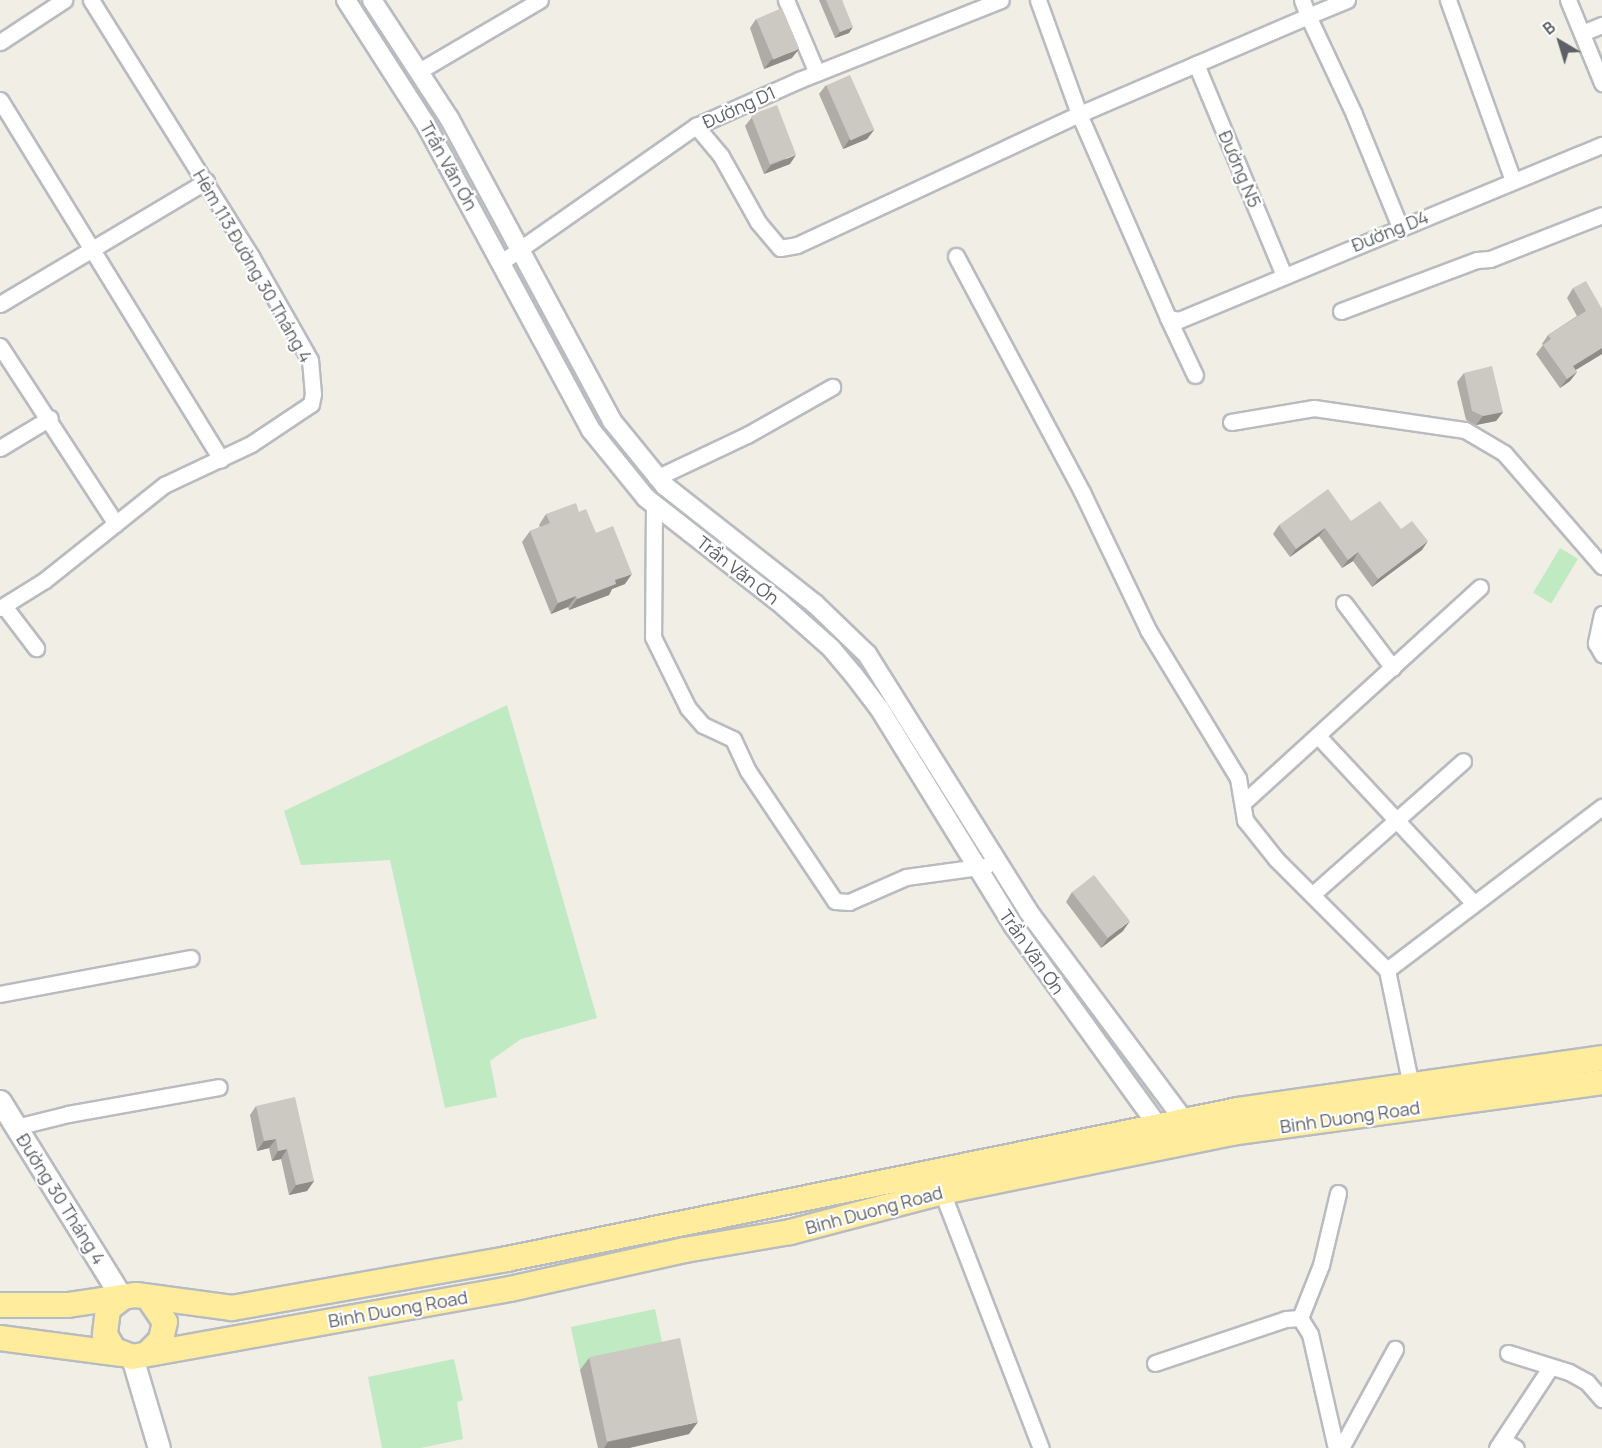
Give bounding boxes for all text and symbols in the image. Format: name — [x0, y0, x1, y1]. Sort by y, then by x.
north arrow — [1530, 12, 1590, 72]
text: B — [1538, 16, 1560, 40]
street label: Đường D1 — [699, 81, 779, 133]
street label: Trần Văn Ơn — [416, 118, 482, 214]
street label: Đường N5 — [1214, 127, 1266, 211]
street label: Hẻm 113 Đường 30 Tháng 4 — [189, 166, 317, 366]
street label: Đường D4 — [1348, 206, 1432, 256]
street label: Trần Văn Ơn — [693, 531, 783, 609]
street label: Trần Văn Ơn — [995, 906, 1069, 998]
street label: Binh Duong Road — [1279, 1096, 1421, 1138]
street label: Đường 30 Tháng 4 — [12, 1130, 110, 1268]
street label: Binh Duong Road — [803, 1181, 945, 1239]
street label: Binh Duong Road — [327, 1286, 469, 1332]

